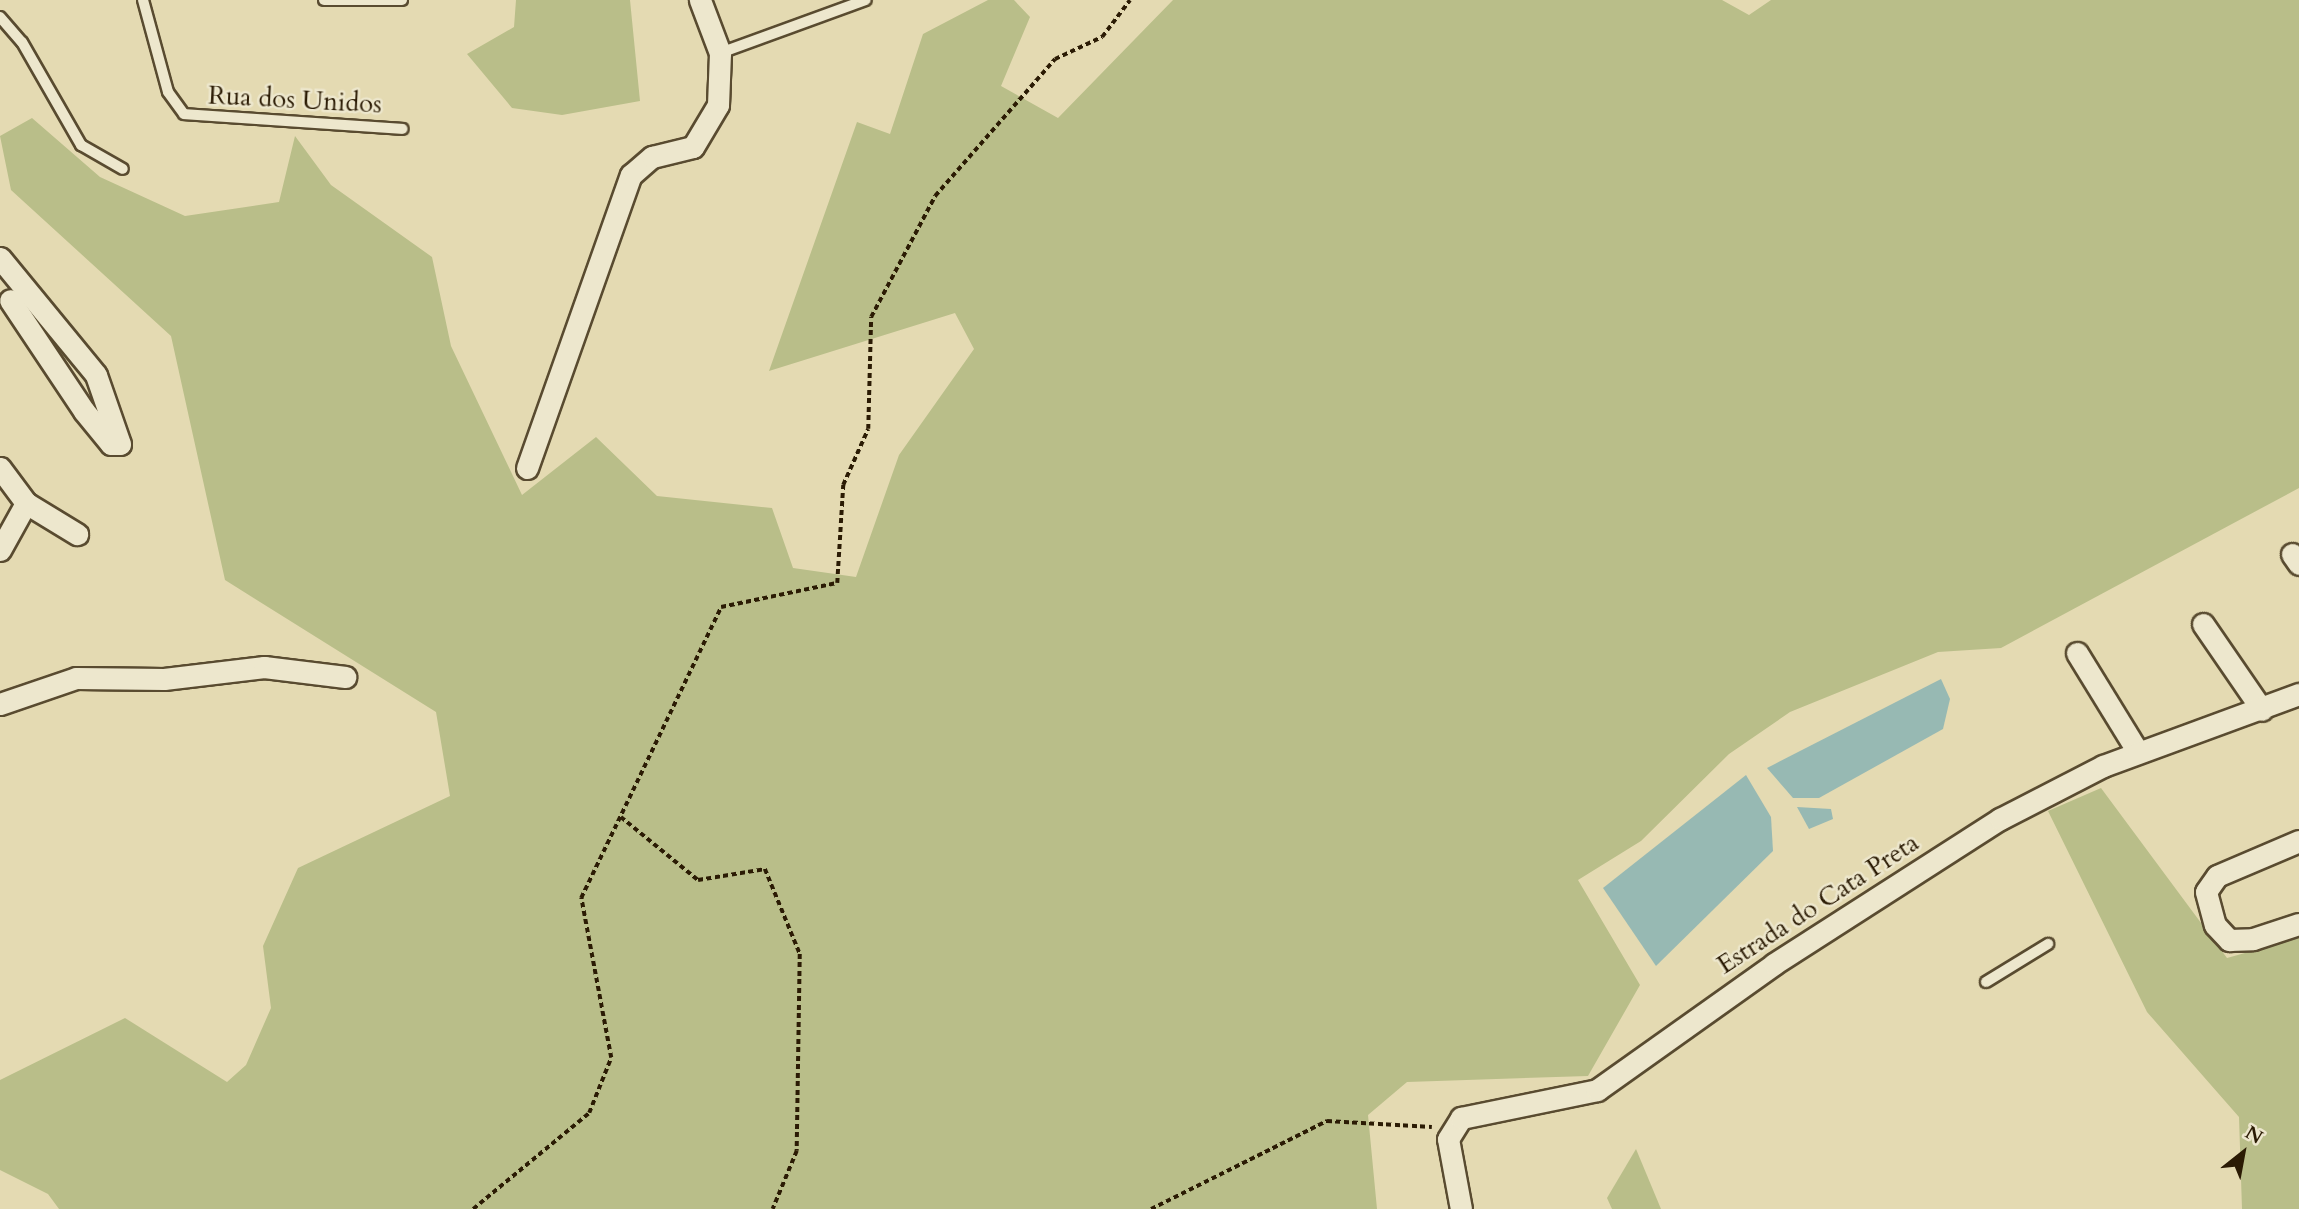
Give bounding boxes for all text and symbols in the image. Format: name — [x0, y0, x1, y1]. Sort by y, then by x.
street label: Rua dos Unidos — [207, 80, 383, 120]
street label: Estrada do Cata Preta — [1711, 827, 1925, 981]
north arrow — [2208, 1118, 2278, 1188]
text: N — [2240, 1120, 2268, 1150]

